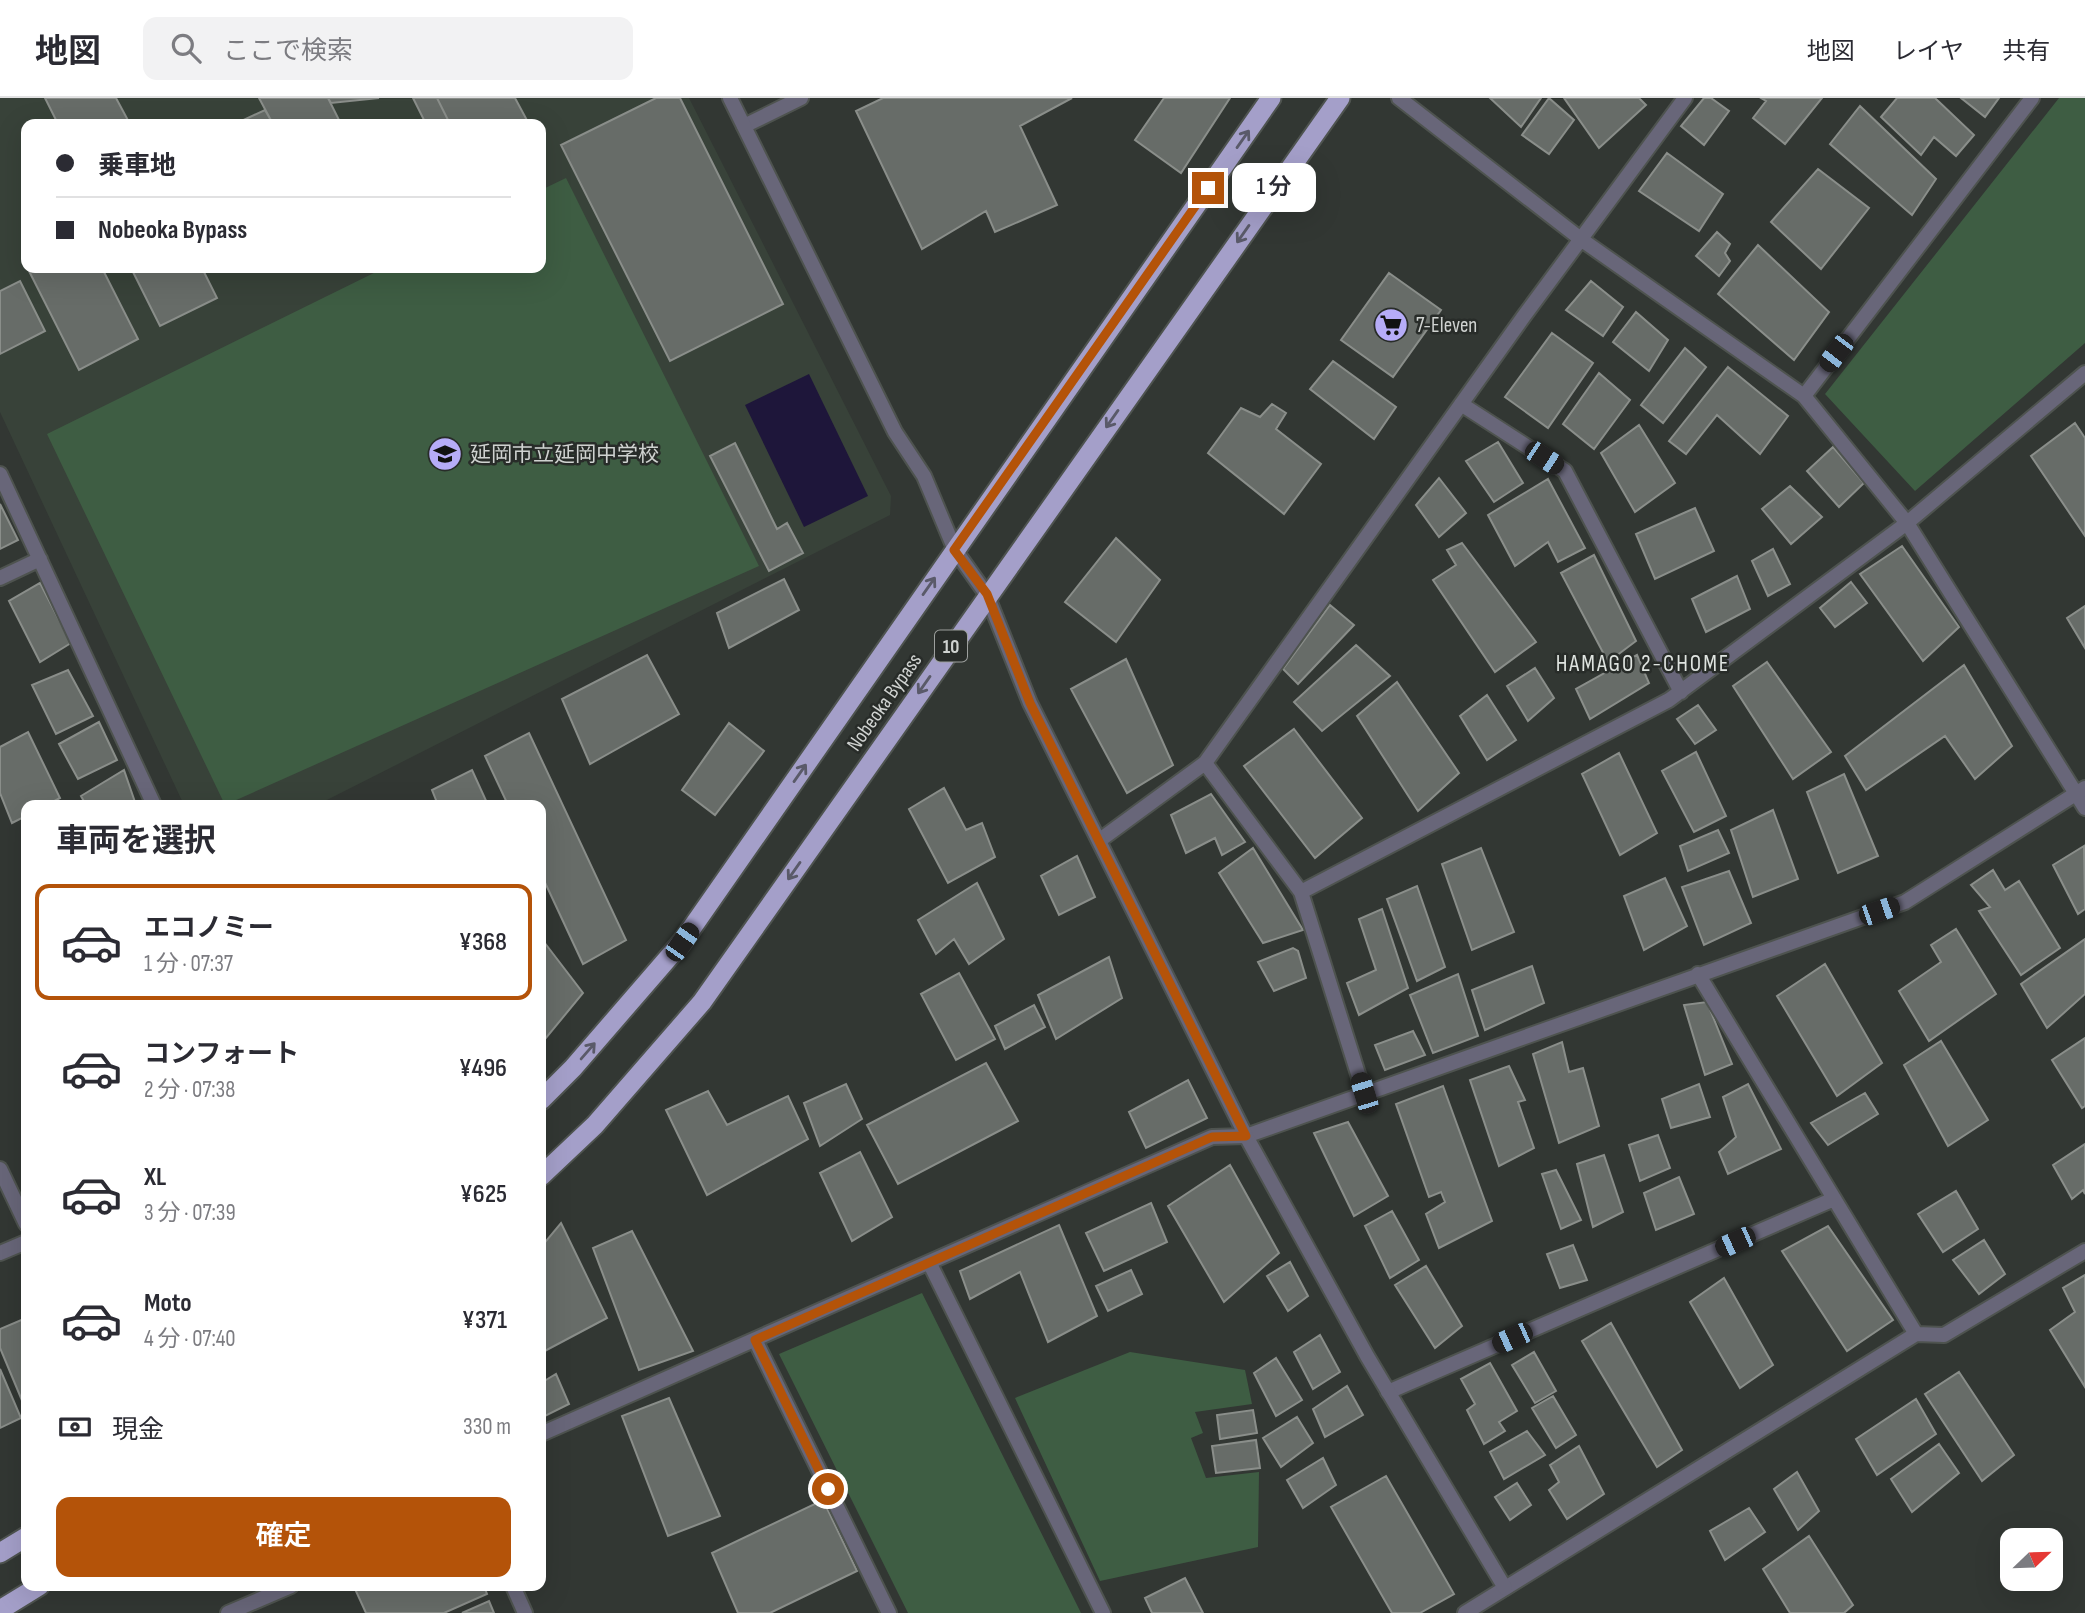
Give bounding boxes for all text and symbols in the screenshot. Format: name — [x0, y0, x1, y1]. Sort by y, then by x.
search box — [143, 17, 633, 80]
icon: search — [167, 29, 205, 67]
text: 地図 — [35, 32, 101, 72]
text: ここで検索 — [223, 36, 353, 67]
text: 地図 — [1807, 37, 1855, 66]
text: レイヤ — [1893, 37, 1964, 66]
text: 共有 — [2002, 37, 2050, 66]
one-way arrow — [1236, 130, 1250, 149]
text: 乗車地 — [98, 151, 176, 182]
callout: 1 分 — [1232, 164, 1316, 212]
route end — [1192, 172, 1224, 204]
text: 1 分 — [1256, 173, 1292, 201]
text: Nobeoka Bypass — [98, 215, 247, 246]
one-way arrow — [1236, 224, 1250, 243]
supermarket icon: 7-Eleven — [1372, 306, 1410, 344]
place label: 7-Eleven — [1416, 313, 1477, 338]
car — [1815, 330, 1858, 376]
one-way arrow — [1105, 409, 1119, 428]
school or university icon: 延岡市立延岡中学校 — [426, 435, 464, 473]
car — [1521, 438, 1568, 478]
place label: 延岡市立延岡中学校 — [470, 442, 659, 467]
one-way arrow — [922, 577, 936, 596]
road number: 10 — [935, 631, 967, 662]
street label: Nobeoka Bypass — [842, 649, 927, 756]
district label: HAMAGO 2-CHOME — [1556, 650, 1730, 678]
one-way arrow — [917, 675, 931, 694]
one-way arrow — [793, 764, 807, 783]
text: 車両を選択 — [56, 822, 216, 861]
one-way arrow — [786, 861, 801, 880]
car — [1856, 894, 1903, 928]
icon: car — [60, 911, 123, 974]
text: エコノミー — [144, 913, 274, 944]
car — [662, 919, 703, 965]
text: ¥368 — [459, 927, 507, 958]
text: 1 分 · 07:37 — [144, 950, 233, 978]
icon: car — [60, 1037, 123, 1100]
text: コンフォート — [144, 1039, 299, 1070]
one-way arrow — [580, 1042, 596, 1060]
text: ¥496 — [459, 1053, 507, 1084]
car — [1348, 1070, 1381, 1116]
text: 2 分 · 07:38 — [144, 1076, 235, 1104]
text: XL — [144, 1162, 166, 1193]
icon: car — [60, 1163, 123, 1226]
text: ¥625 — [460, 1179, 507, 1210]
text: 3 分 · 07:39 — [144, 1199, 236, 1227]
car — [1712, 1224, 1759, 1260]
text: Moto — [144, 1288, 192, 1319]
icon: car — [60, 1289, 123, 1352]
text: ¥371 — [462, 1305, 507, 1336]
car — [1489, 1320, 1536, 1356]
text: 4 分 · 07:40 — [144, 1325, 236, 1353]
icon: cash — [56, 1408, 94, 1446]
text: 330 m — [463, 1413, 511, 1441]
text: 現金 — [112, 1415, 164, 1446]
route start — [812, 1473, 844, 1505]
button: 確定 — [56, 1497, 511, 1577]
north arrow — [2000, 1528, 2063, 1591]
map controls — [2000, 1528, 2063, 1591]

